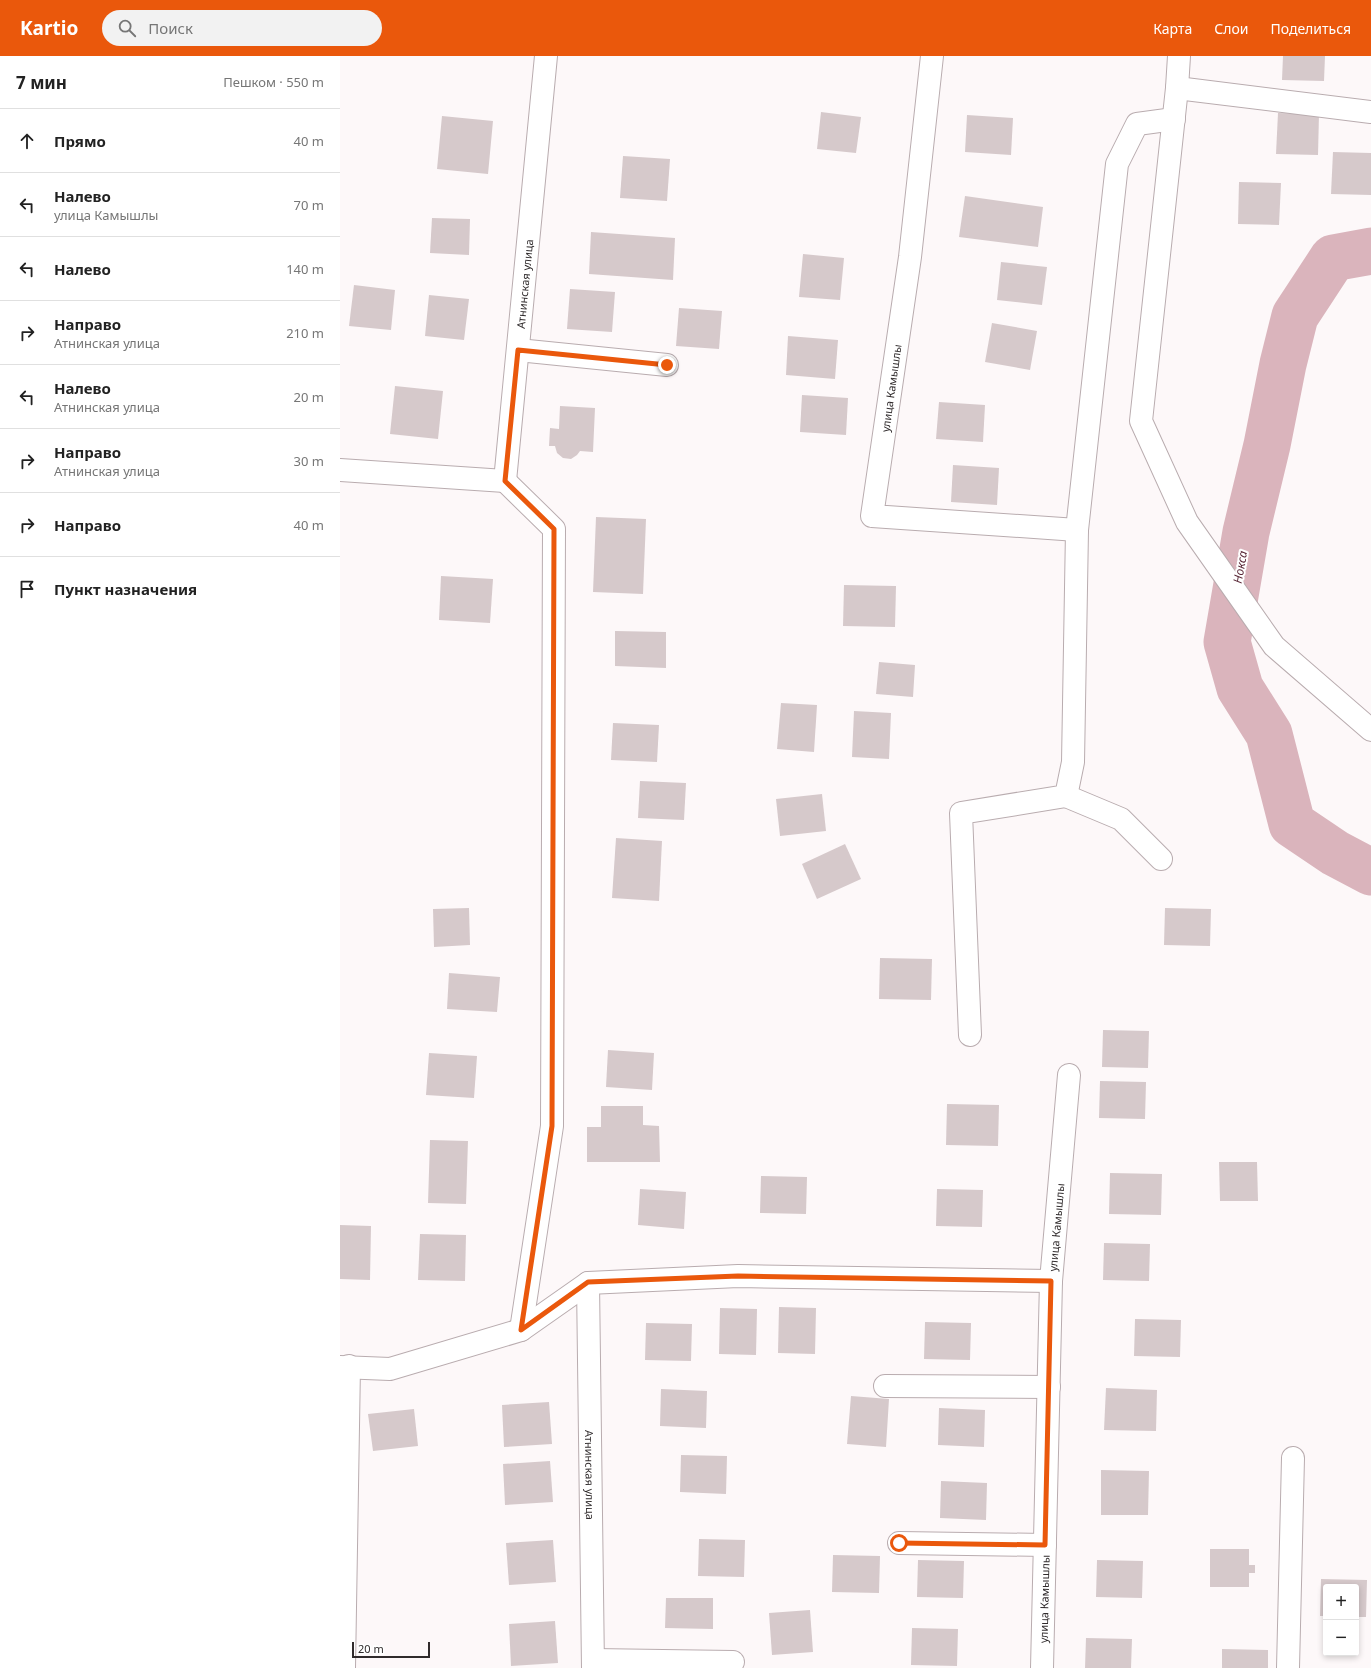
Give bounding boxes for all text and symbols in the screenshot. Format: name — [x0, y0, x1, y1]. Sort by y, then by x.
search box — [102, 10, 382, 46]
text: Kartio — [20, 15, 78, 41]
icon: search — [116, 17, 138, 39]
text: Поиск — [148, 18, 193, 38]
text: Карта — [1153, 19, 1192, 38]
text: Слои — [1214, 19, 1248, 38]
text: Поделиться — [1270, 19, 1351, 38]
text: 7 мин — [16, 71, 67, 94]
text: Пешком · 550 m — [223, 73, 324, 91]
icon: ahead — [16, 130, 38, 152]
text: Прямо — [54, 131, 106, 151]
text: 40 m — [294, 132, 324, 150]
text: Налево — [54, 186, 111, 206]
icon: left — [16, 194, 38, 216]
text: 70 m — [294, 196, 324, 214]
text: улица Камышлы — [54, 206, 158, 224]
street label: Атнинская улица — [512, 238, 536, 329]
icon: left — [16, 258, 38, 280]
text: Налево — [54, 259, 111, 279]
text: 140 m — [286, 260, 324, 278]
text: Направо — [54, 314, 121, 334]
icon: right — [16, 322, 38, 344]
text: 210 m — [286, 324, 324, 342]
text: Атнинская улица — [54, 334, 160, 352]
street label: улица Камышлы — [877, 343, 905, 433]
route end — [658, 356, 676, 374]
text: Налево — [54, 378, 111, 398]
icon: left — [16, 386, 38, 408]
text: 20 m — [294, 388, 324, 406]
text: Атнинская улица — [54, 398, 160, 416]
text: Направо — [54, 442, 121, 462]
icon: right — [16, 450, 38, 472]
text: 30 m — [294, 452, 324, 470]
text: Атнинская улица — [54, 462, 160, 480]
icon: right — [16, 514, 38, 536]
text: Направо — [54, 515, 121, 535]
text: 40 m — [294, 516, 324, 534]
water label: Нокса — [1229, 549, 1251, 585]
icon: arrive — [16, 578, 38, 600]
text: Пункт назначения — [54, 579, 197, 599]
street label: улица Камышлы — [1044, 1183, 1067, 1272]
street label: Атнинская улица — [582, 1430, 599, 1520]
route start — [890, 1534, 908, 1552]
street label: улица Камышлы — [1035, 1555, 1052, 1643]
map controls — [1323, 1584, 1359, 1656]
button: + — [1323, 1584, 1359, 1620]
button: − — [1323, 1620, 1359, 1656]
scale bar — [352, 1640, 430, 1659]
text: 20 m — [358, 1641, 384, 1656]

